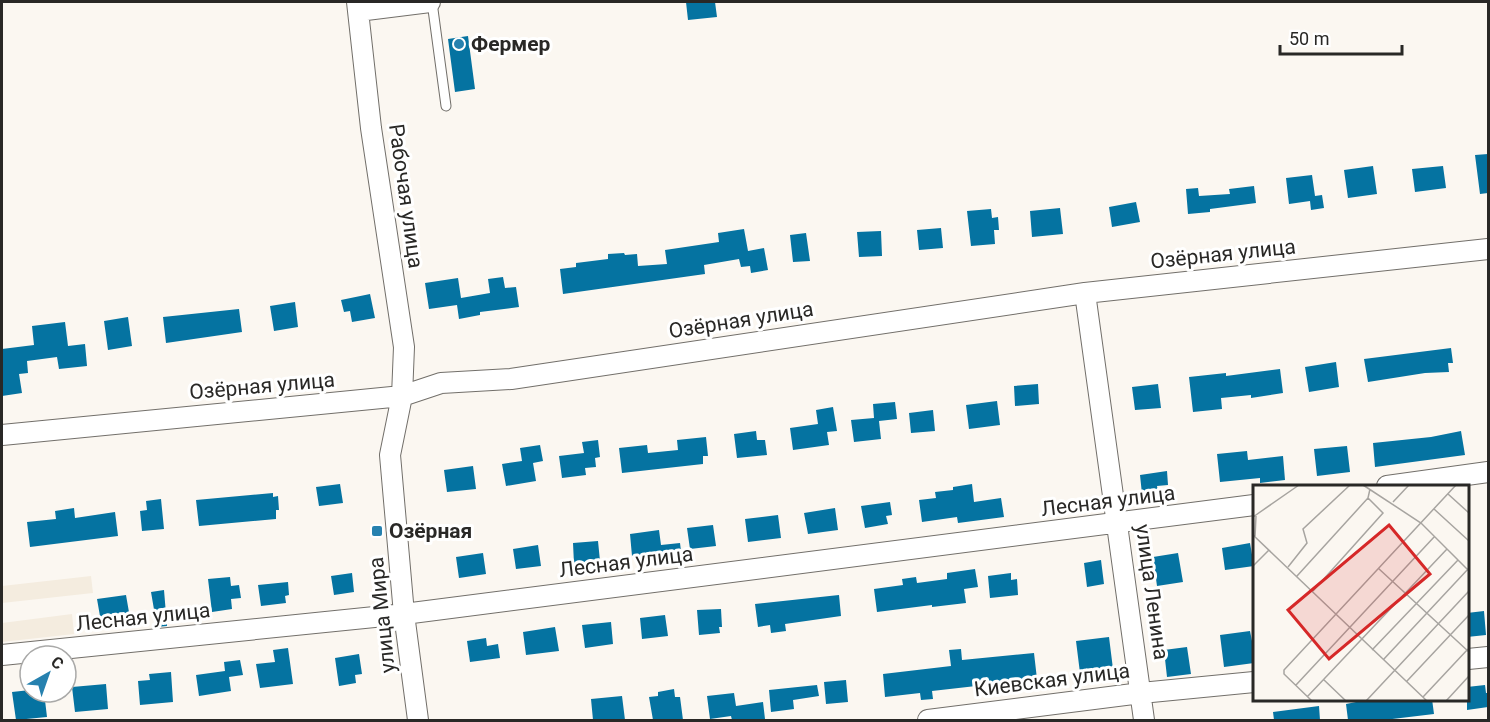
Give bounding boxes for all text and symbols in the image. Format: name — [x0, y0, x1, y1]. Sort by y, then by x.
scale bar — [1280, 18, 1402, 56]
text: 50 m — [1289, 28, 1329, 49]
place label: Фермер — [471, 32, 551, 56]
marker: Фермер — [452, 37, 466, 51]
street label: Рабочая улица — [384, 122, 428, 270]
street label: Озёрная улица — [1149, 234, 1297, 274]
street label: Озёрная улица — [667, 297, 815, 343]
street label: Озёрная улица — [188, 368, 336, 404]
street label: Лесная улица — [1040, 481, 1176, 521]
inset map — [1253, 485, 1469, 701]
place label: Озёрная — [389, 519, 472, 543]
street label: улица Ленина — [1131, 523, 1173, 661]
marker: Озёрная — [370, 524, 384, 538]
street label: Лесная улица — [558, 542, 694, 582]
street label: улица Мира — [364, 556, 400, 674]
street label: Лесная улица — [75, 598, 211, 636]
north arrow — [18, 644, 78, 704]
text: С — [47, 652, 67, 674]
street label: Киевская улица — [973, 659, 1131, 701]

